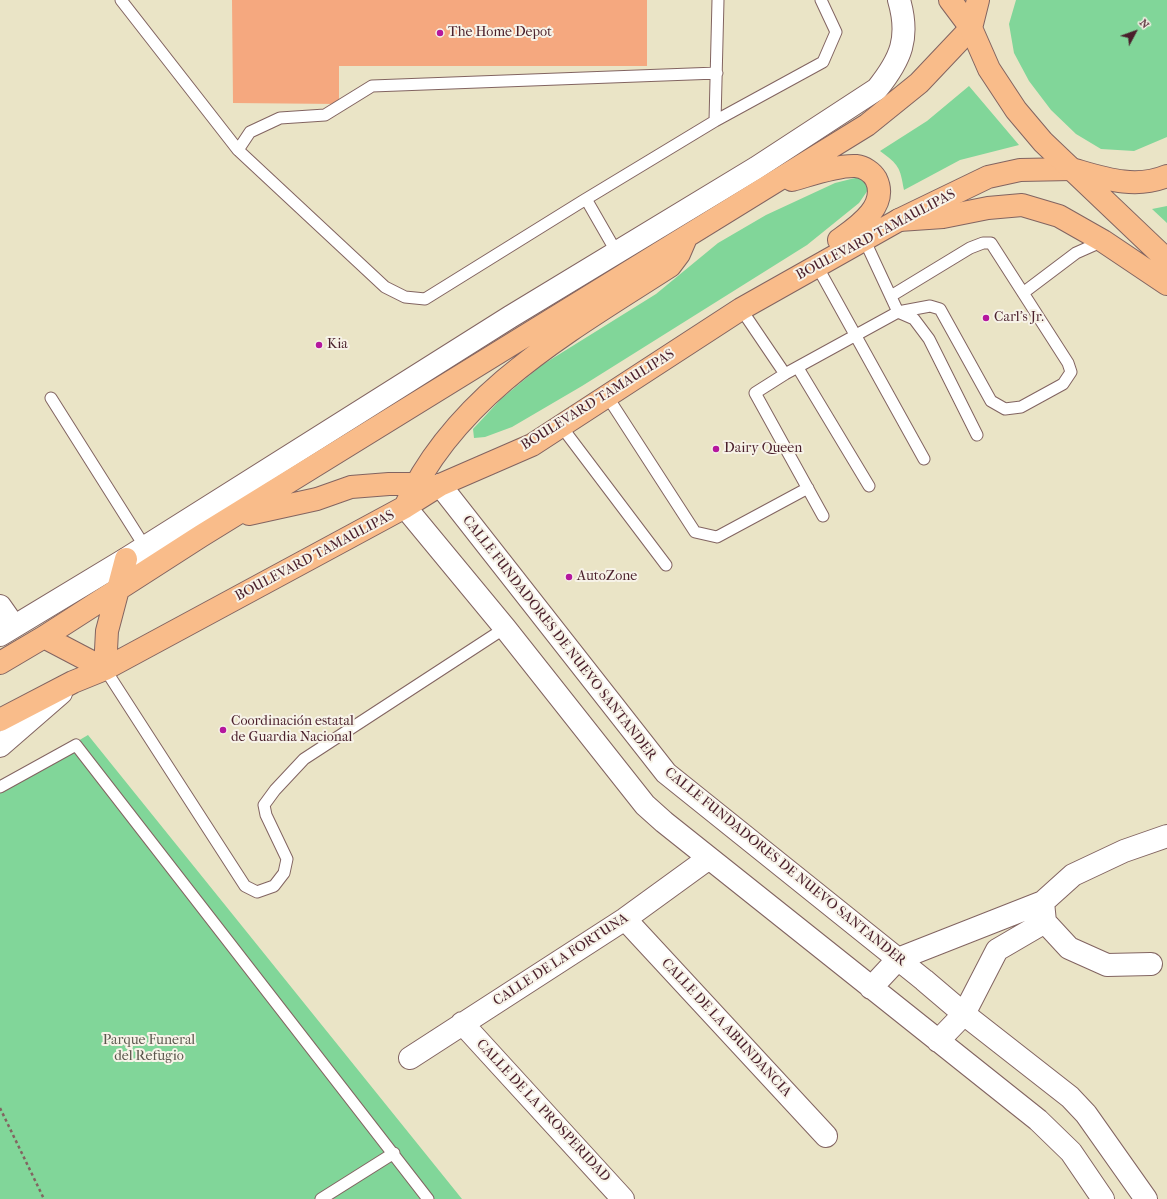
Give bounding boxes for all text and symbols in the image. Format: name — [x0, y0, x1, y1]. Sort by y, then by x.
north arrow — [1115, 12, 1155, 52]
text: N — [1137, 16, 1152, 31]
place label: The Home Depot — [448, 25, 552, 41]
marker: The Home Depot — [435, 28, 445, 38]
street label: BOULEVARD TAMAULIPAS — [794, 186, 958, 284]
place label: Carl's Jr. — [994, 310, 1044, 326]
marker: Carl's Jr. — [981, 313, 991, 323]
place label: Kia — [327, 337, 348, 353]
marker: Kia — [314, 340, 324, 350]
street label: BOULEVARD TAMAULIPAS — [518, 346, 678, 454]
place label: Dairy Queen — [724, 441, 802, 457]
marker: Dairy Queen — [711, 444, 721, 454]
street label: BOULEVARD TAMAULIPAS — [233, 507, 397, 605]
street label: CALLE FUNDADORES DE NUEVO SANTANDER — [458, 512, 660, 764]
place label: AutoZone — [577, 569, 637, 585]
marker: AutoZone — [564, 572, 574, 582]
place label: Coordinación estatal de Guardia Nacional — [231, 714, 354, 746]
marker: Coordinación estatal de Guardia Nacional — [218, 725, 228, 735]
street label: CALLE FUNDADORES DE NUEVO SANTANDER — [661, 764, 909, 970]
street label: CALLE DE LA FORTUNA — [490, 910, 632, 1010]
street label: CALLE DE LA ABUNDANCIA — [657, 955, 795, 1101]
park label: Parque Funeral del Refugio — [103, 1033, 195, 1066]
street label: CALLE DE LA PROSPERIDAD — [472, 1036, 614, 1186]

